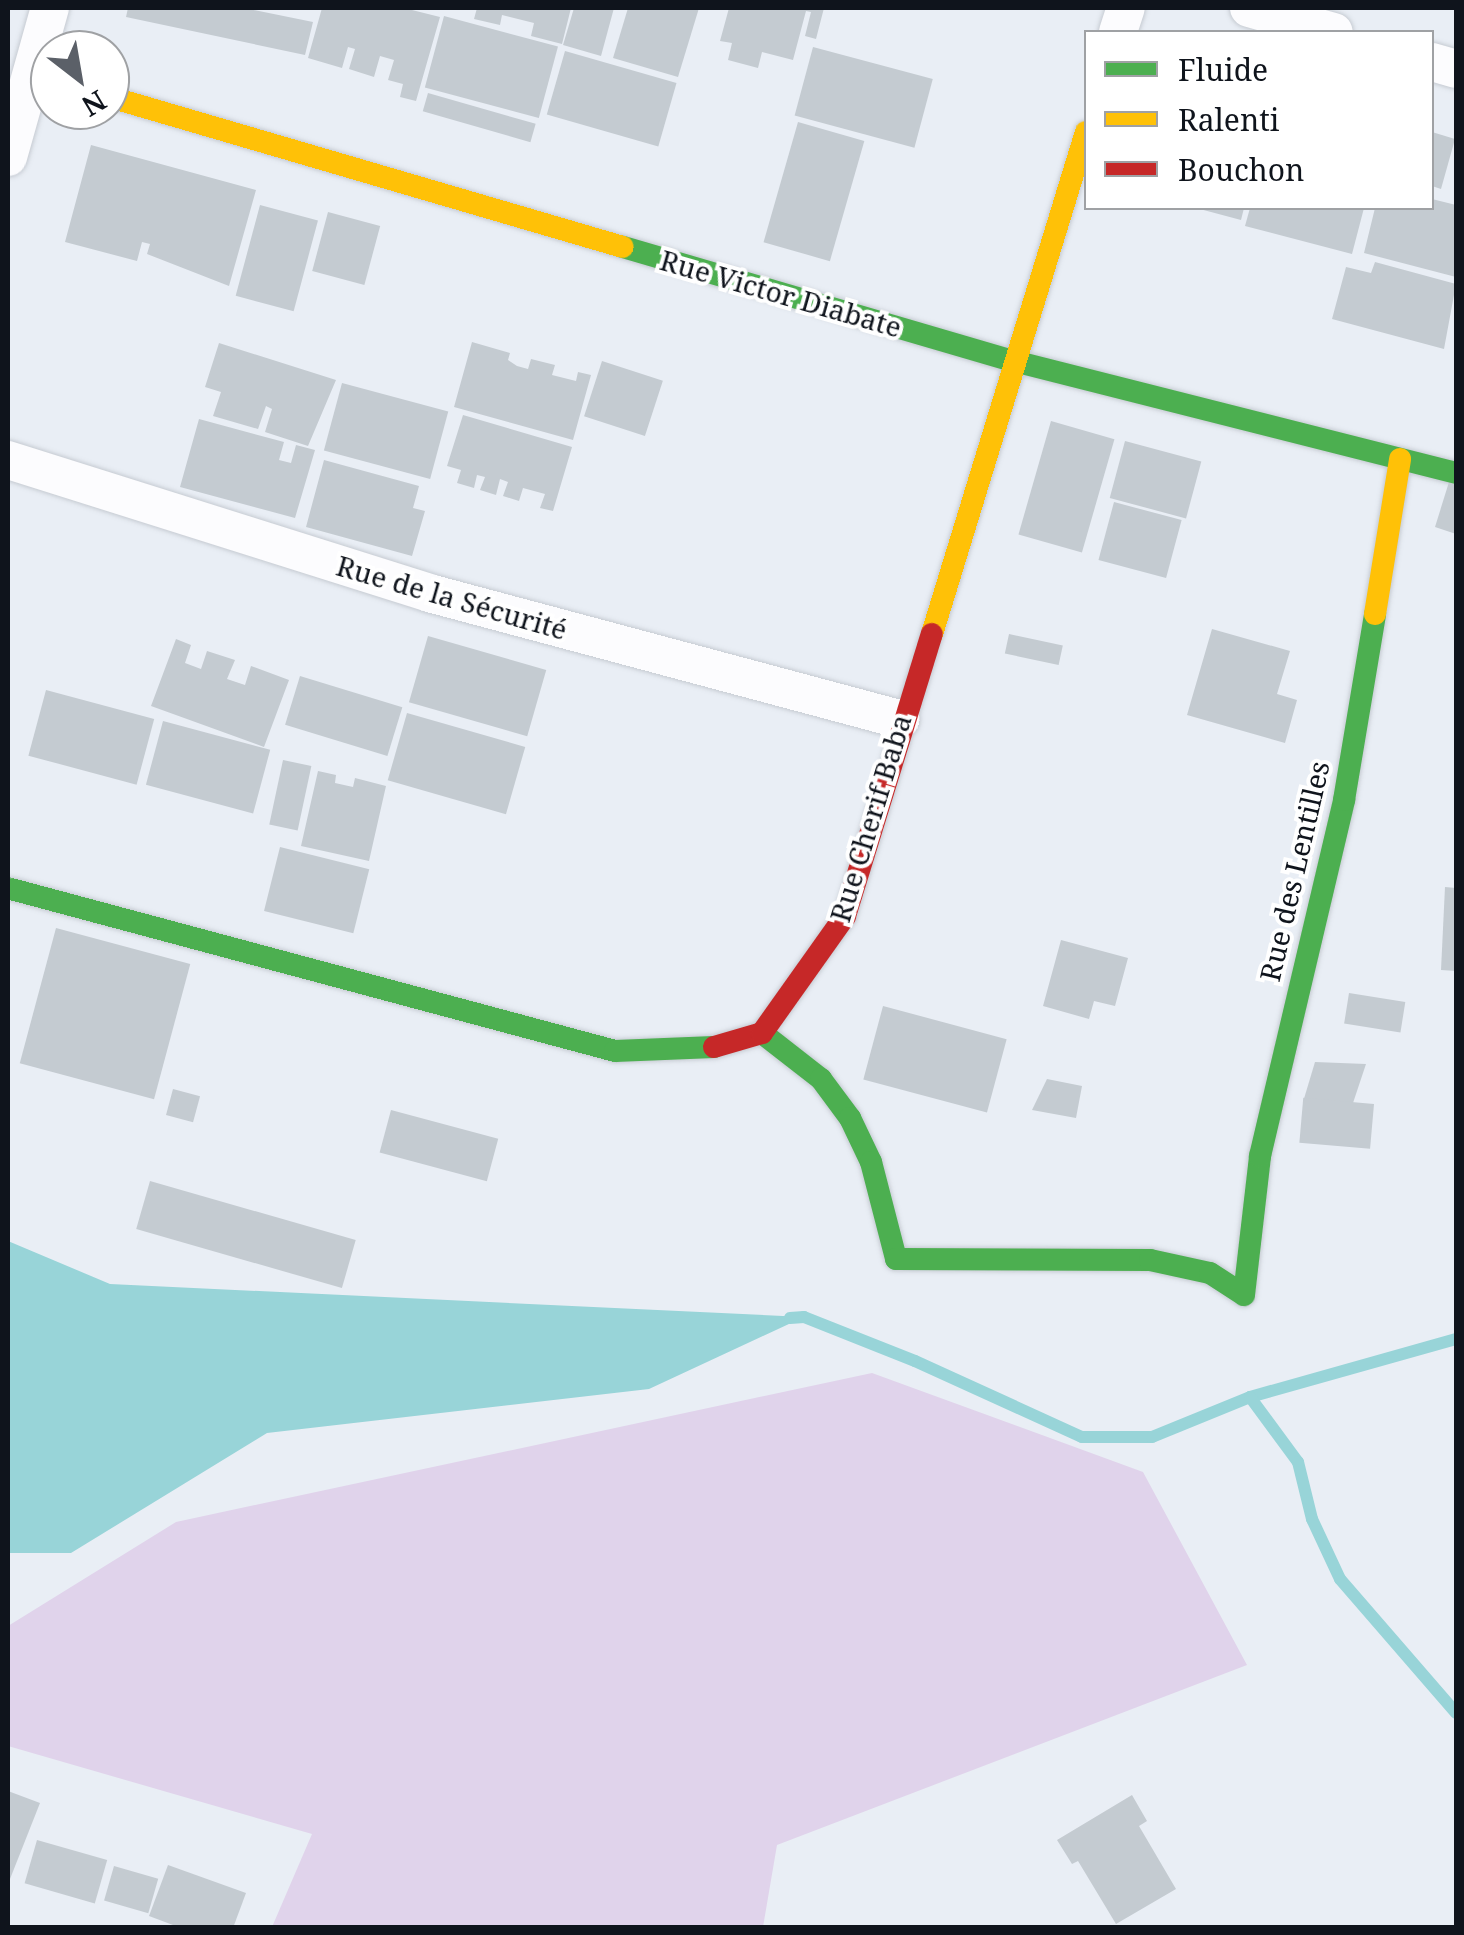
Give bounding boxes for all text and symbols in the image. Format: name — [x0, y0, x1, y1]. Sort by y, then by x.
north arrow — [30, 30, 130, 130]
legend — [1084, 30, 1434, 210]
text: Fluide — [1178, 49, 1268, 90]
text: N — [75, 82, 114, 126]
text: Ralenti — [1178, 99, 1279, 140]
text: Bouchon — [1178, 149, 1304, 190]
street label: Rue Victor Diabate — [657, 242, 905, 344]
street label: Rue de la Sécurité — [333, 548, 571, 646]
street label: Rue Cherif Baba — [822, 710, 918, 926]
street label: Rue des Lentilles — [1252, 758, 1336, 984]

